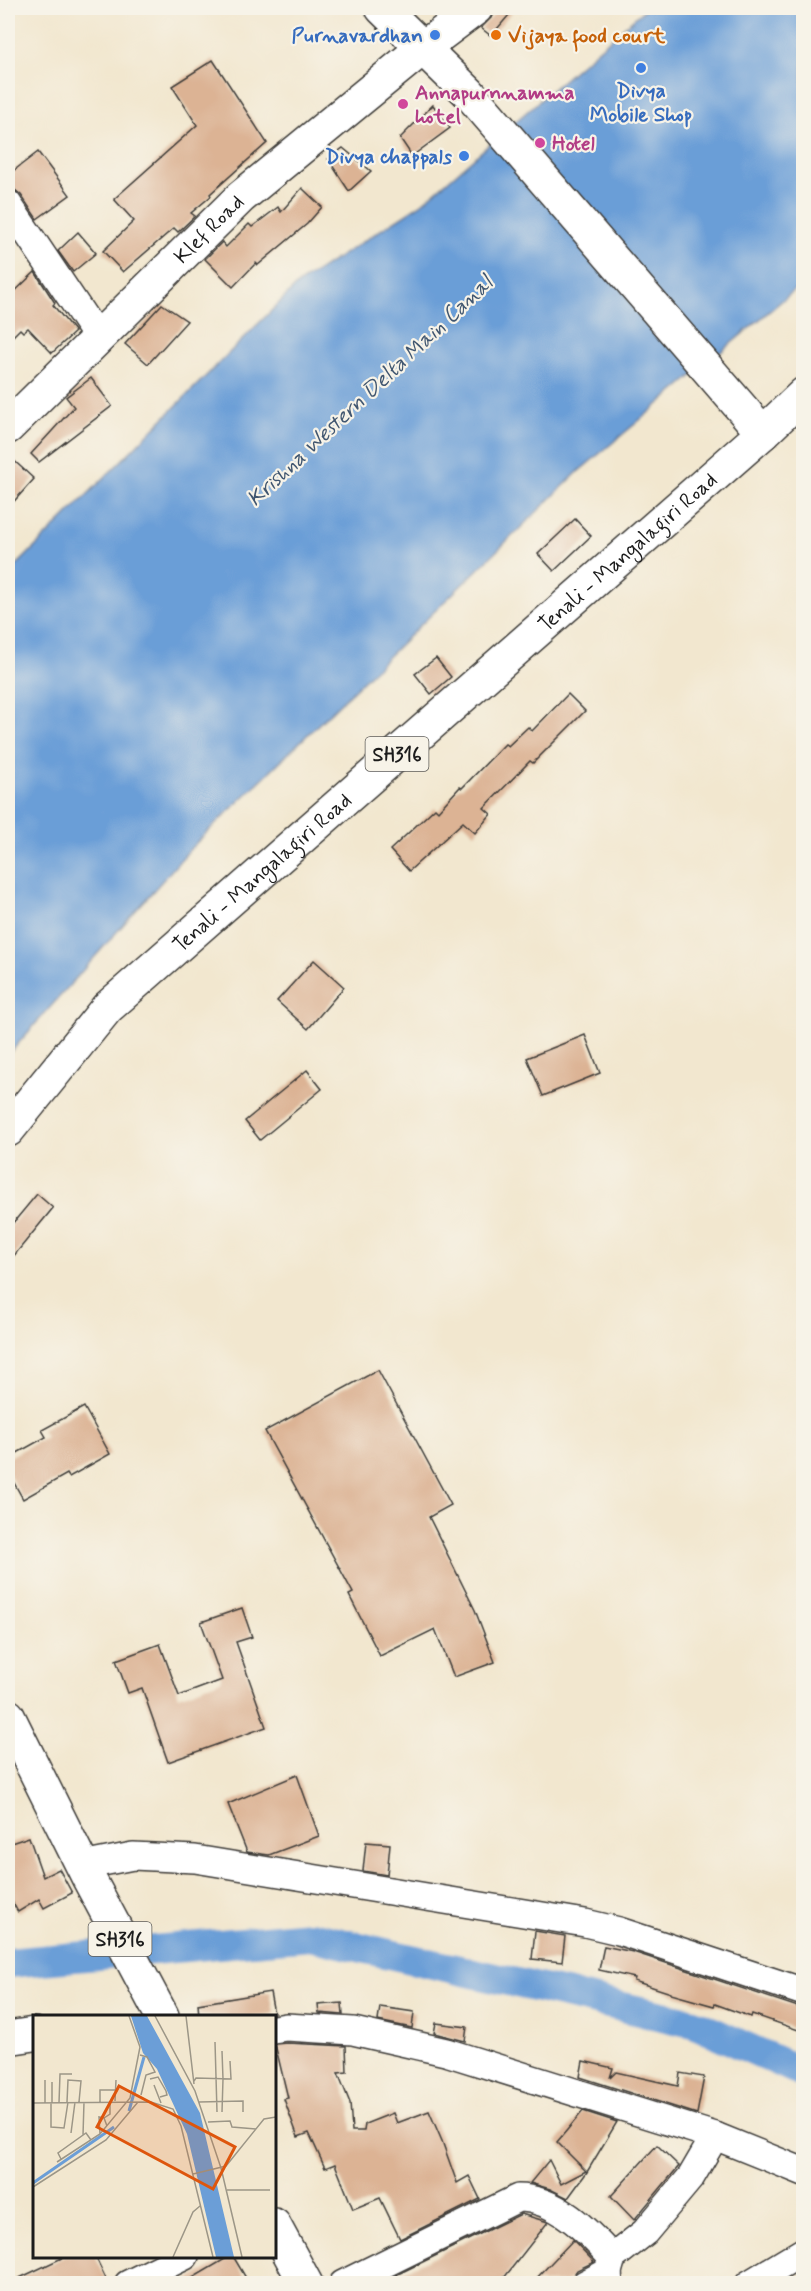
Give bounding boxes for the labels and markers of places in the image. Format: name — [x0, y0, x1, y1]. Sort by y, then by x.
place label: Purnavardhan — [292, 22, 423, 50]
place label: Vijaya food court — [508, 22, 666, 52]
marker: Purnavardhan — [428, 28, 442, 42]
marker: Vijaya food court — [489, 28, 503, 42]
marker: Divya Mobile Shop — [634, 61, 648, 75]
place label: Divya Mobile Shop — [590, 77, 692, 129]
place label: Annapurnnamma hotel — [415, 79, 575, 131]
marker: Annapurnnamma hotel — [396, 97, 410, 111]
place label: Hotel — [552, 130, 595, 158]
marker: Hotel — [533, 136, 547, 150]
place label: Divya chappals — [325, 143, 453, 171]
marker: Divya chappals — [457, 149, 471, 163]

